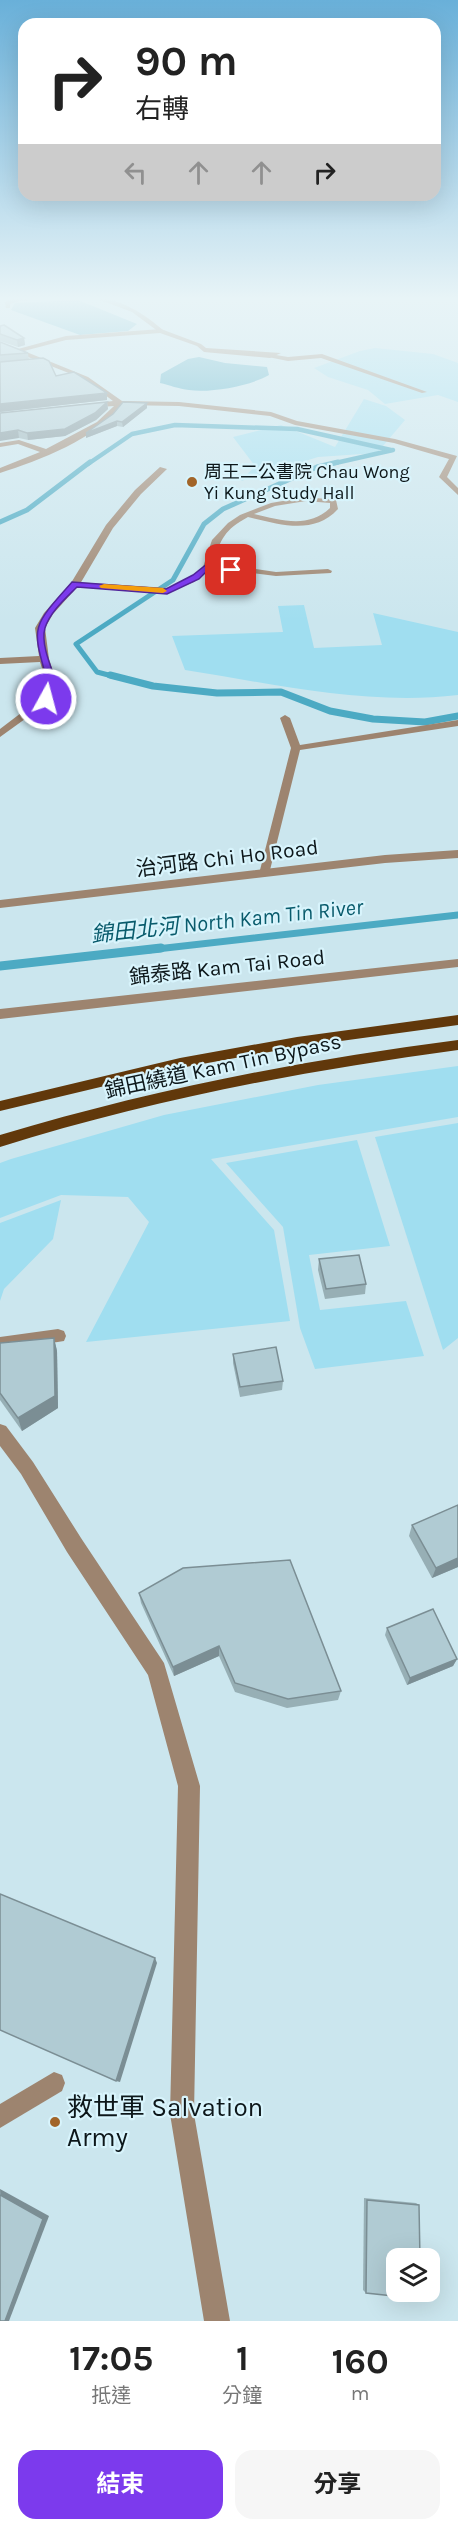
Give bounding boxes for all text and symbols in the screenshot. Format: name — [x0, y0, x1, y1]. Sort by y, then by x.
text: 90 m — [135, 36, 238, 86]
icon: right — [36, 42, 114, 120]
text: 右轉 — [135, 93, 189, 125]
icon: left — [119, 156, 152, 189]
icon: ahead — [182, 156, 215, 189]
icon: ahead — [245, 156, 278, 189]
icon: right — [308, 156, 341, 189]
place label: 周王二公書院 Chau Wong Yi Kung Study Hall — [204, 461, 410, 504]
marker: 周王二公書院 Chau Wong Yi Kung Study Hall — [185, 475, 199, 489]
pin — [205, 544, 256, 595]
icon: arrive — [214, 553, 247, 586]
position arrow — [14, 667, 78, 731]
street label: 治河路 Chi Ho Road — [134, 835, 320, 881]
water label: 錦田北河 North Kam Tin River — [90, 894, 366, 948]
street label: 錦泰路 Kam Tai Road — [128, 945, 326, 989]
street label: 錦田繞道 Kam Tin Bypass — [103, 1029, 343, 1103]
place label: 救世軍 Salvation Army — [67, 2092, 263, 2153]
marker: 救世軍 Salvation Army — [48, 2115, 62, 2129]
map controls — [386, 2248, 440, 2302]
button: layers — [386, 2248, 440, 2302]
text: 17:05 — [69, 2337, 153, 2379]
text: 1 — [236, 2337, 249, 2379]
text: 160 — [331, 2340, 389, 2382]
text: m — [351, 2382, 370, 2405]
text: 抵達 — [91, 2384, 131, 2407]
text: 分鐘 — [222, 2384, 262, 2407]
button: 結束 — [18, 2450, 223, 2519]
button: 分享 — [235, 2450, 440, 2519]

